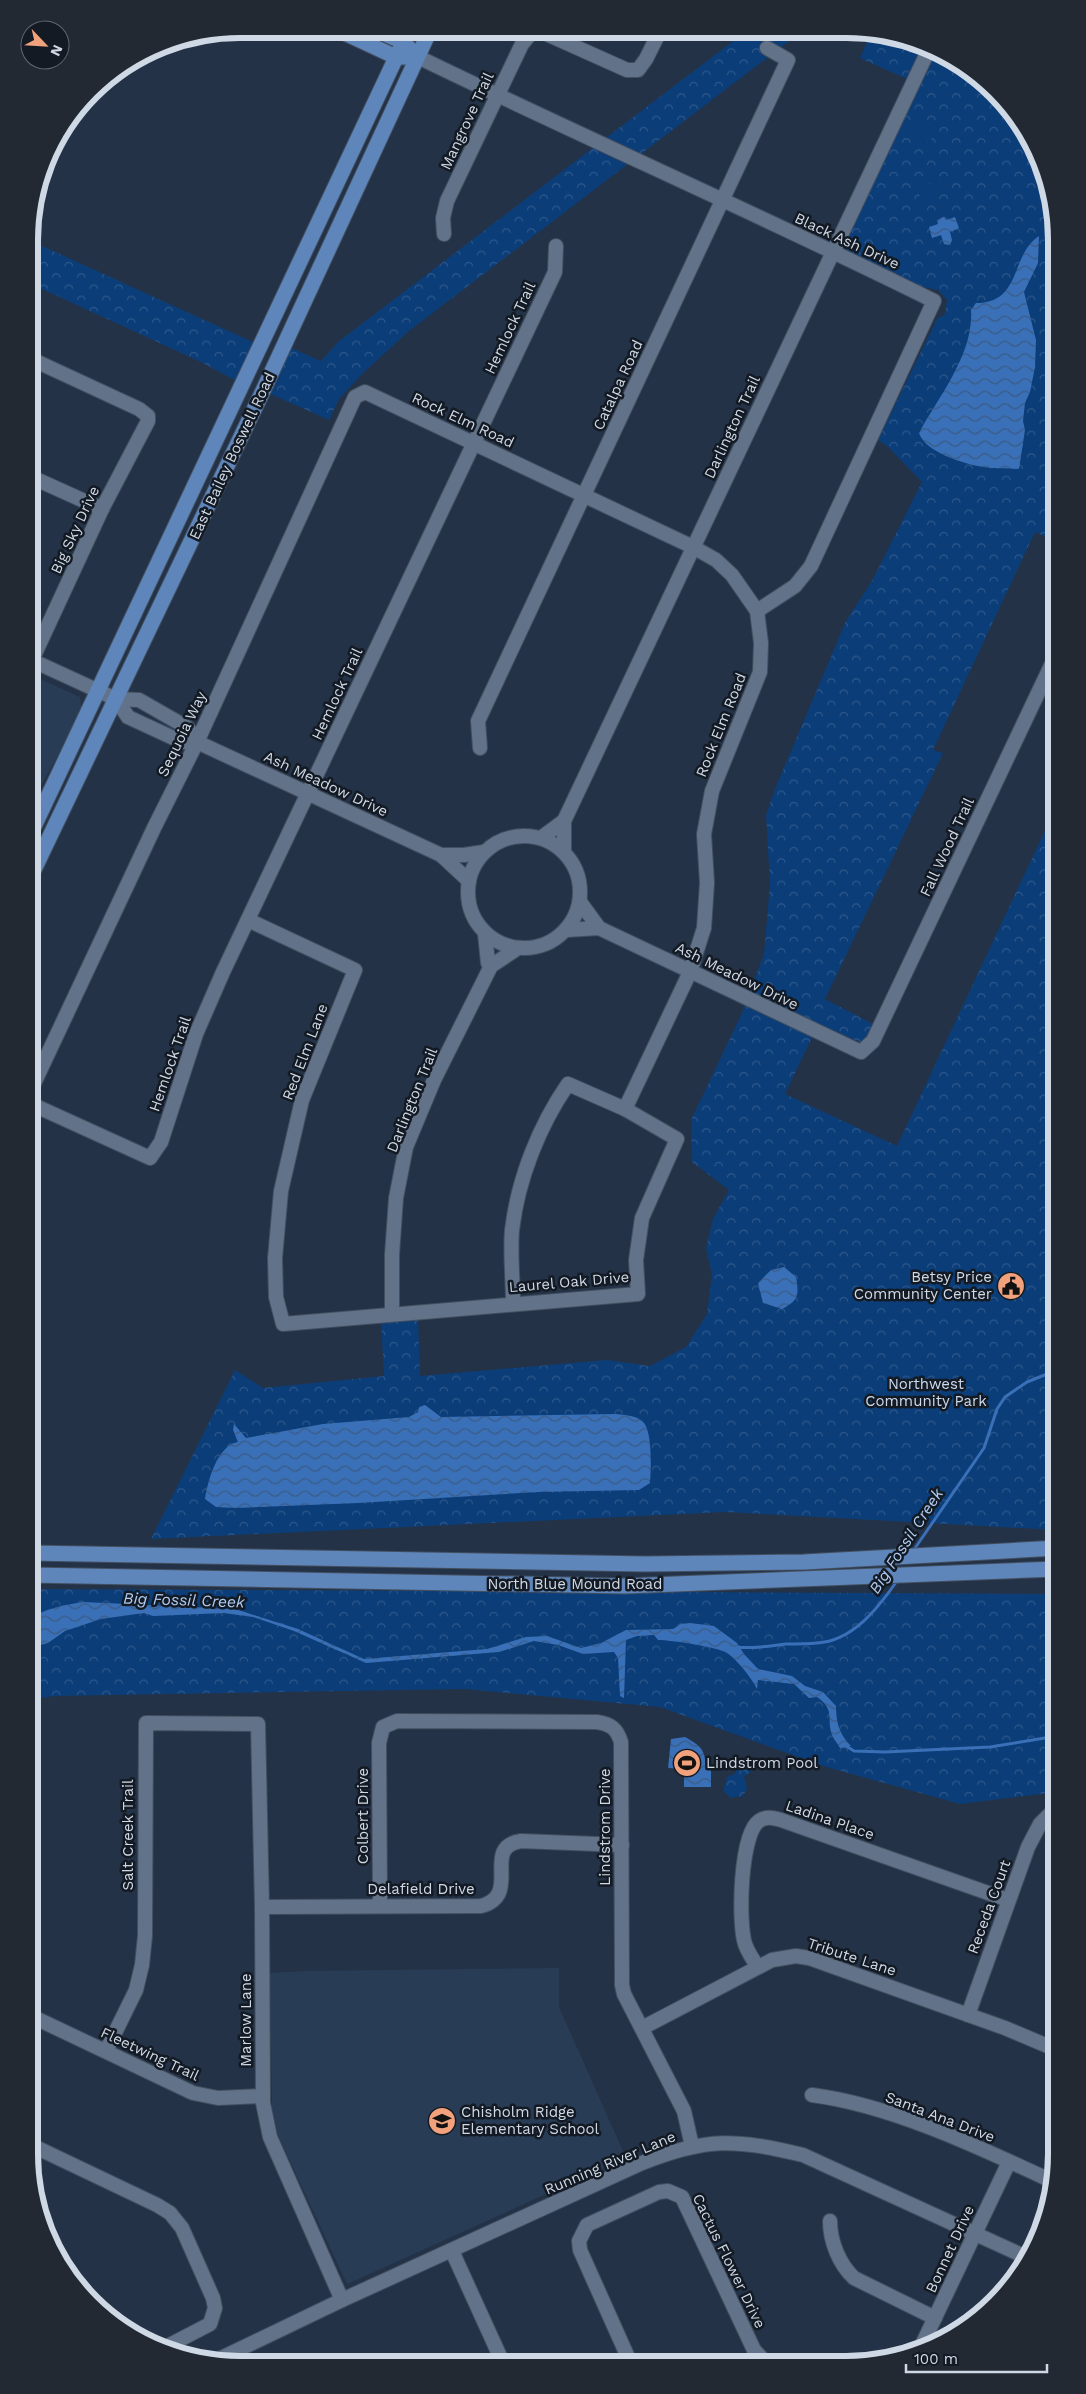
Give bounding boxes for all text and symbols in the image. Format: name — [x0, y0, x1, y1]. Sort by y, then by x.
north arrow — [20, 20, 70, 70]
text: N — [47, 42, 66, 59]
street label: Mangrove Trail — [437, 69, 498, 173]
street label: Black Ash Drive — [792, 209, 902, 273]
street label: Hemlock Trail — [481, 279, 539, 377]
street label: Catalpa Road — [589, 337, 647, 433]
street label: East Bailey Boswell Road — [185, 369, 279, 543]
street label: Darlington Trail — [700, 372, 764, 481]
street label: Rock Elm Road — [409, 388, 517, 452]
street label: Big Sky Drive — [47, 483, 103, 577]
street label: Hemlock Trail — [308, 645, 366, 743]
street label: Rock Elm Road — [692, 670, 750, 780]
street label: Sequoia Way — [154, 688, 210, 779]
street label: Ash Meadow Drive — [261, 747, 391, 821]
street label: Fall Wood Trail — [916, 794, 978, 899]
street label: Ash Meadow Drive — [672, 938, 802, 1014]
street label: Red Elm Lane — [278, 1001, 332, 1103]
street label: Hemlock Trail — [145, 1014, 195, 1114]
street label: Darlington Trail — [383, 1045, 441, 1155]
street label: Laurel Oak Drive — [508, 1268, 630, 1296]
place label: Betsy Price Community Center — [854, 1268, 992, 1303]
public building icon: Betsy Price Community Center — [996, 1271, 1026, 1301]
park label: Northwest Community Park — [865, 1375, 987, 1410]
water label: Big Fossil Creek — [865, 1484, 948, 1597]
street label: North Blue Mound Road — [487, 1575, 663, 1593]
water label: Big Fossil Creek — [123, 1588, 246, 1612]
sports icon: Lindstrom Pool — [672, 1748, 702, 1778]
place label: Lindstrom Pool — [706, 1754, 818, 1772]
street label: Colbert Drive — [354, 1768, 372, 1864]
street label: Lindstrom Drive — [596, 1768, 614, 1886]
street label: Salt Creek Trail — [119, 1779, 137, 1891]
street label: Ladina Place — [783, 1796, 877, 1844]
street label: Receda Court — [964, 1857, 1015, 1956]
street label: Delafield Drive — [367, 1880, 475, 1898]
street label: Tribute Lane — [805, 1934, 899, 1980]
street label: Marlow Lane — [237, 1973, 255, 2067]
street label: Fleetwing Trail — [98, 2023, 202, 2085]
street label: Santa Ana Drive — [883, 2088, 997, 2146]
place label: Chisholm Ridge Elementary School — [461, 2103, 600, 2138]
school or university icon: Chisholm Ridge Elementary School — [427, 2106, 457, 2136]
street label: Running River Lane — [542, 2127, 678, 2199]
street label: Cactus Flower Drive — [689, 2191, 769, 2331]
street label: Bonnet Drive — [922, 2202, 978, 2296]
scale bar — [906, 2342, 1047, 2374]
text: 100 m — [914, 2350, 958, 2368]

